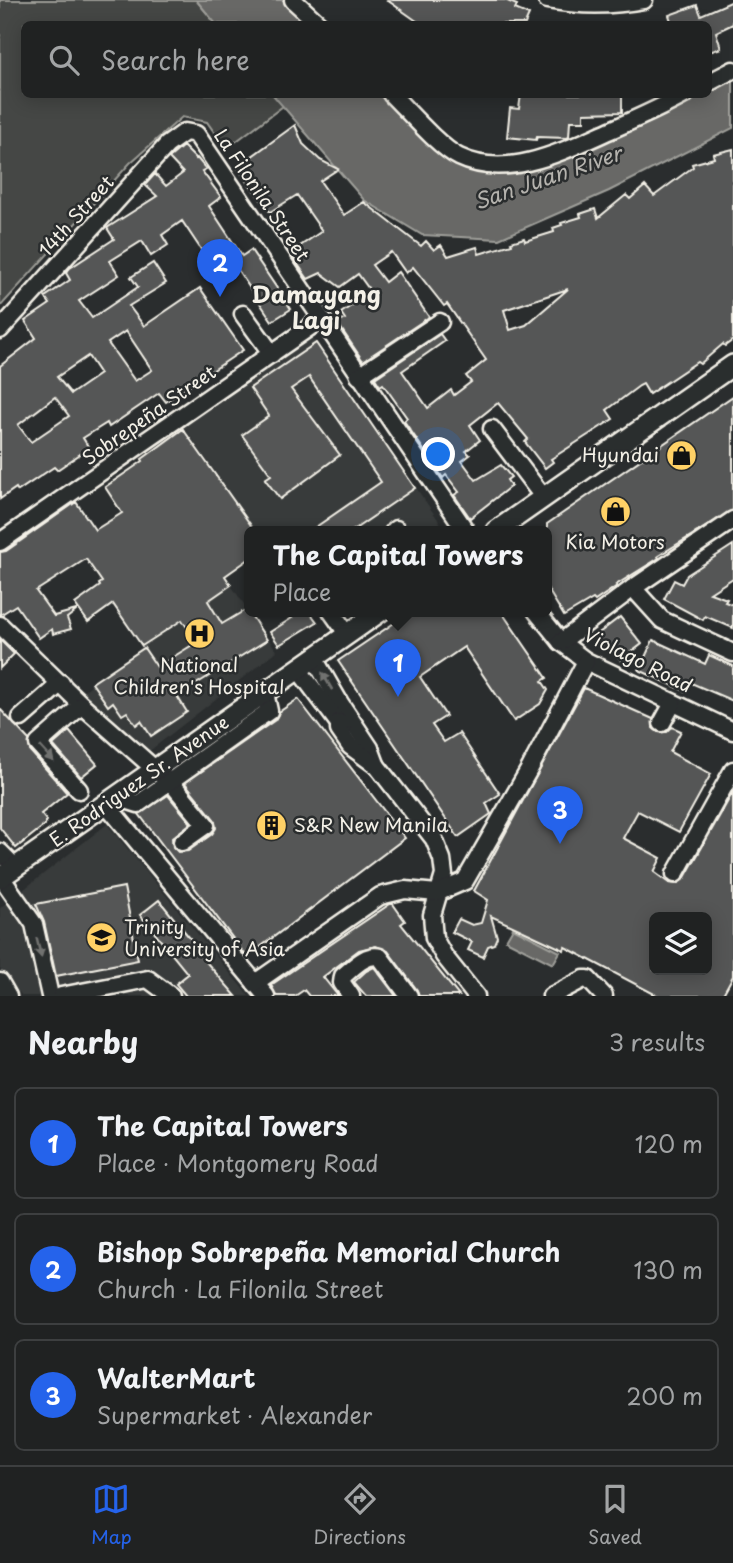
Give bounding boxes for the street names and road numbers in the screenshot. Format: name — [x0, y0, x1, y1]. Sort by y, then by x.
street label: La Filonila Street — [208, 123, 318, 266]
street label: 14th Street — [31, 168, 120, 262]
street label: Sobrepeña Street — [76, 357, 221, 471]
street label: Violago Road — [579, 620, 698, 699]
street label: E. Rodriguez Sr. Avenue — [43, 708, 234, 853]

